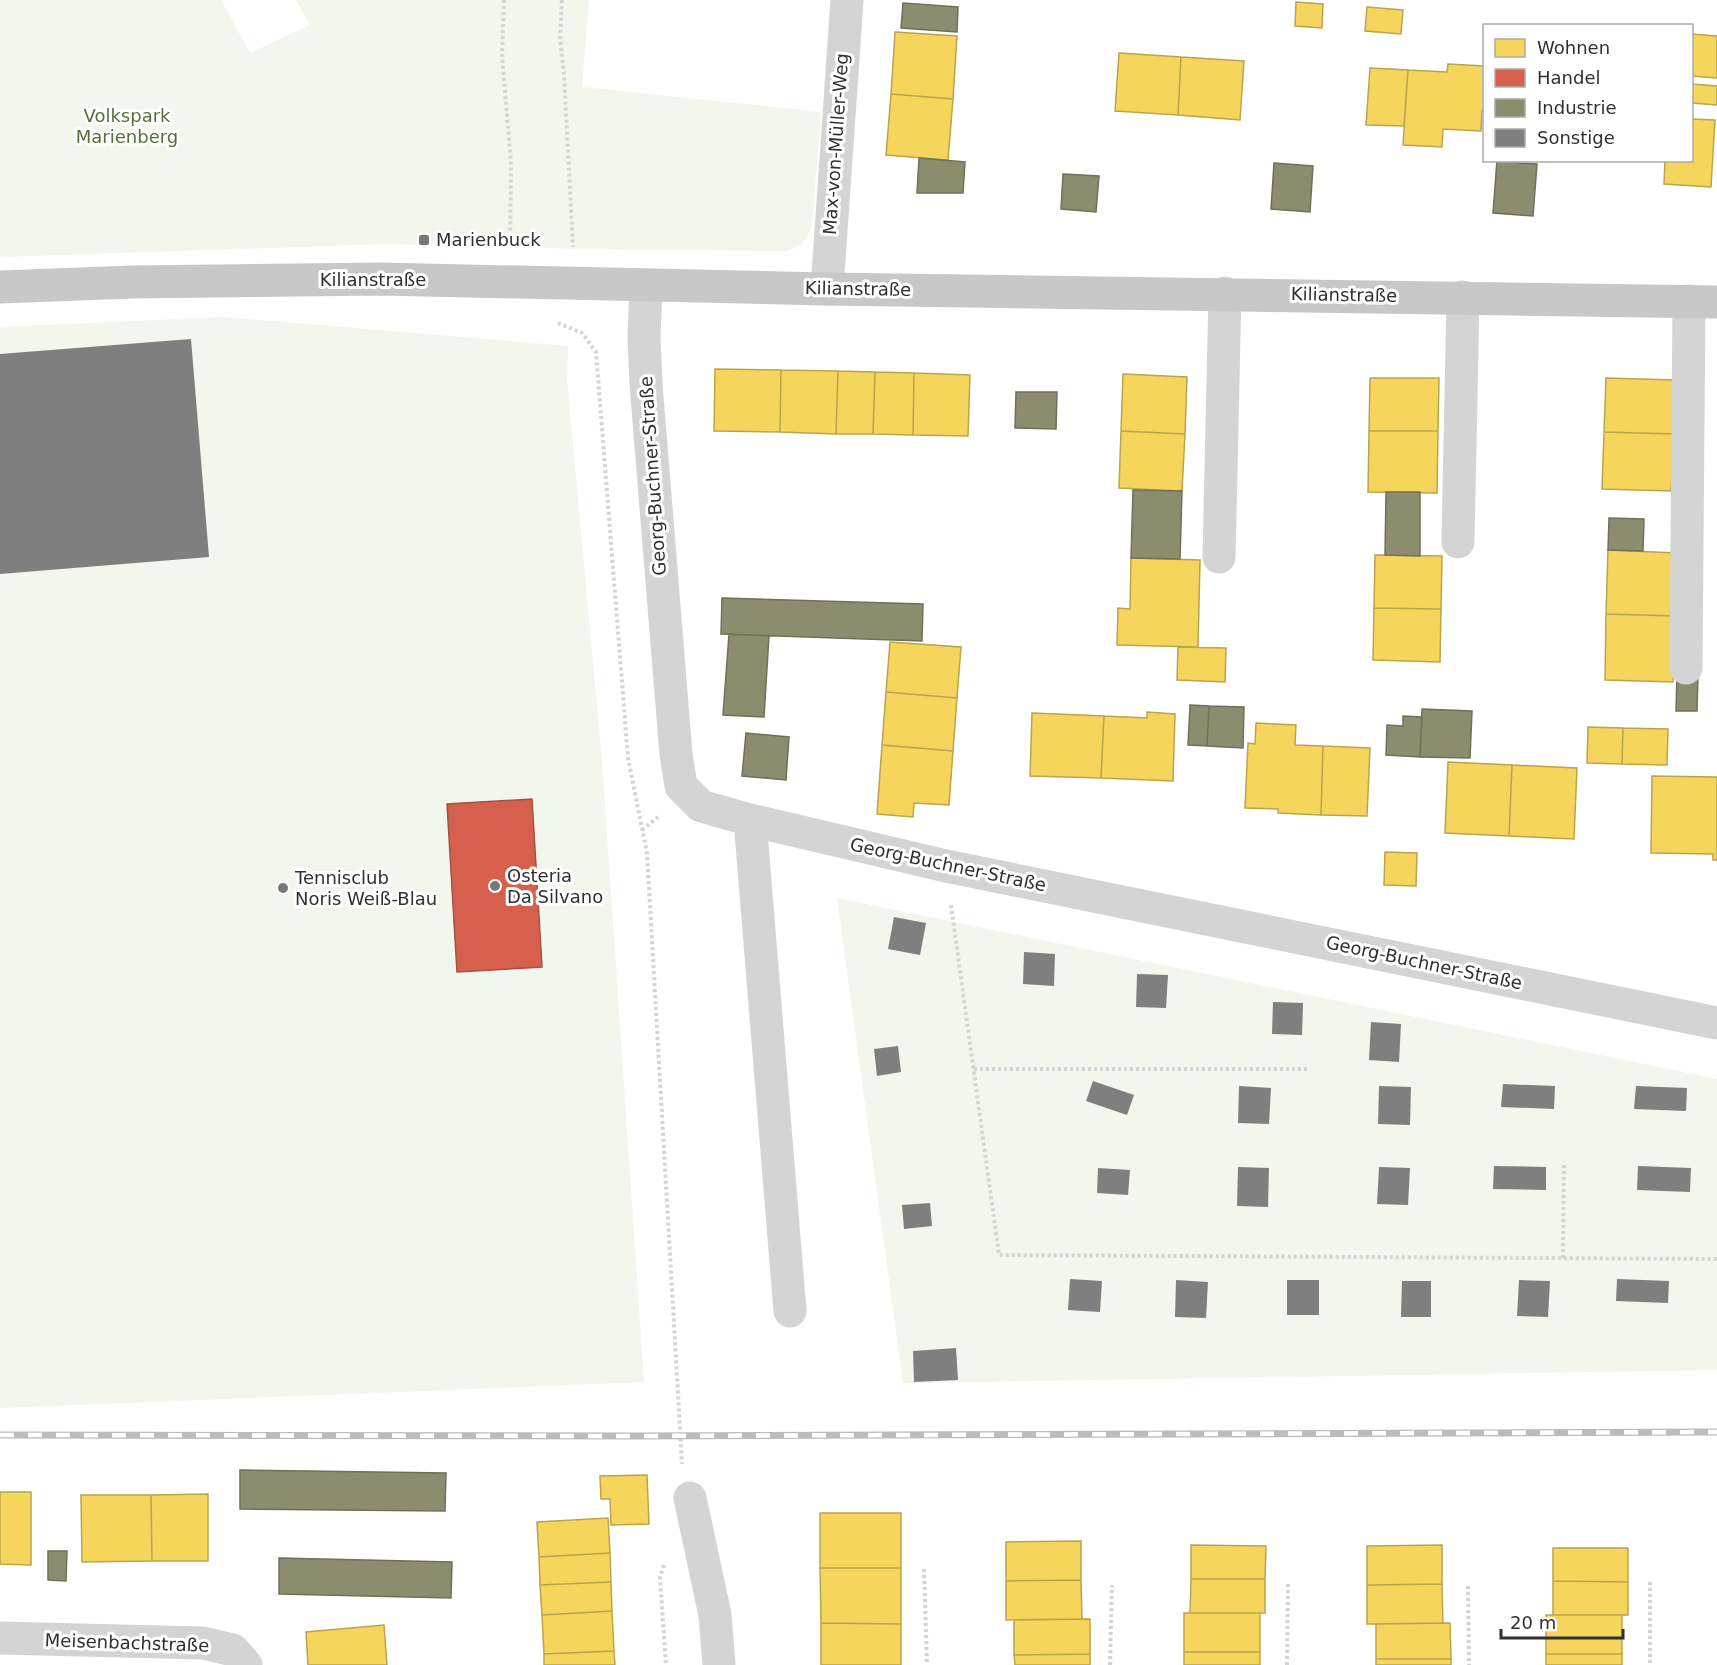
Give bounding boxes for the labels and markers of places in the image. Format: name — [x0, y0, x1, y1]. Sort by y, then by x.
place label: Marienbuck — [436, 229, 541, 250]
marker: Marienbuck — [417, 233, 431, 247]
place label: Osteria Da Silvano — [507, 865, 603, 907]
place label: Tennisclub Noris Weiß-Blau — [294, 867, 437, 909]
marker: Osteria Da Silvano — [488, 879, 502, 893]
marker: Tennisclub Noris Weiß-Blau — [276, 881, 290, 895]

